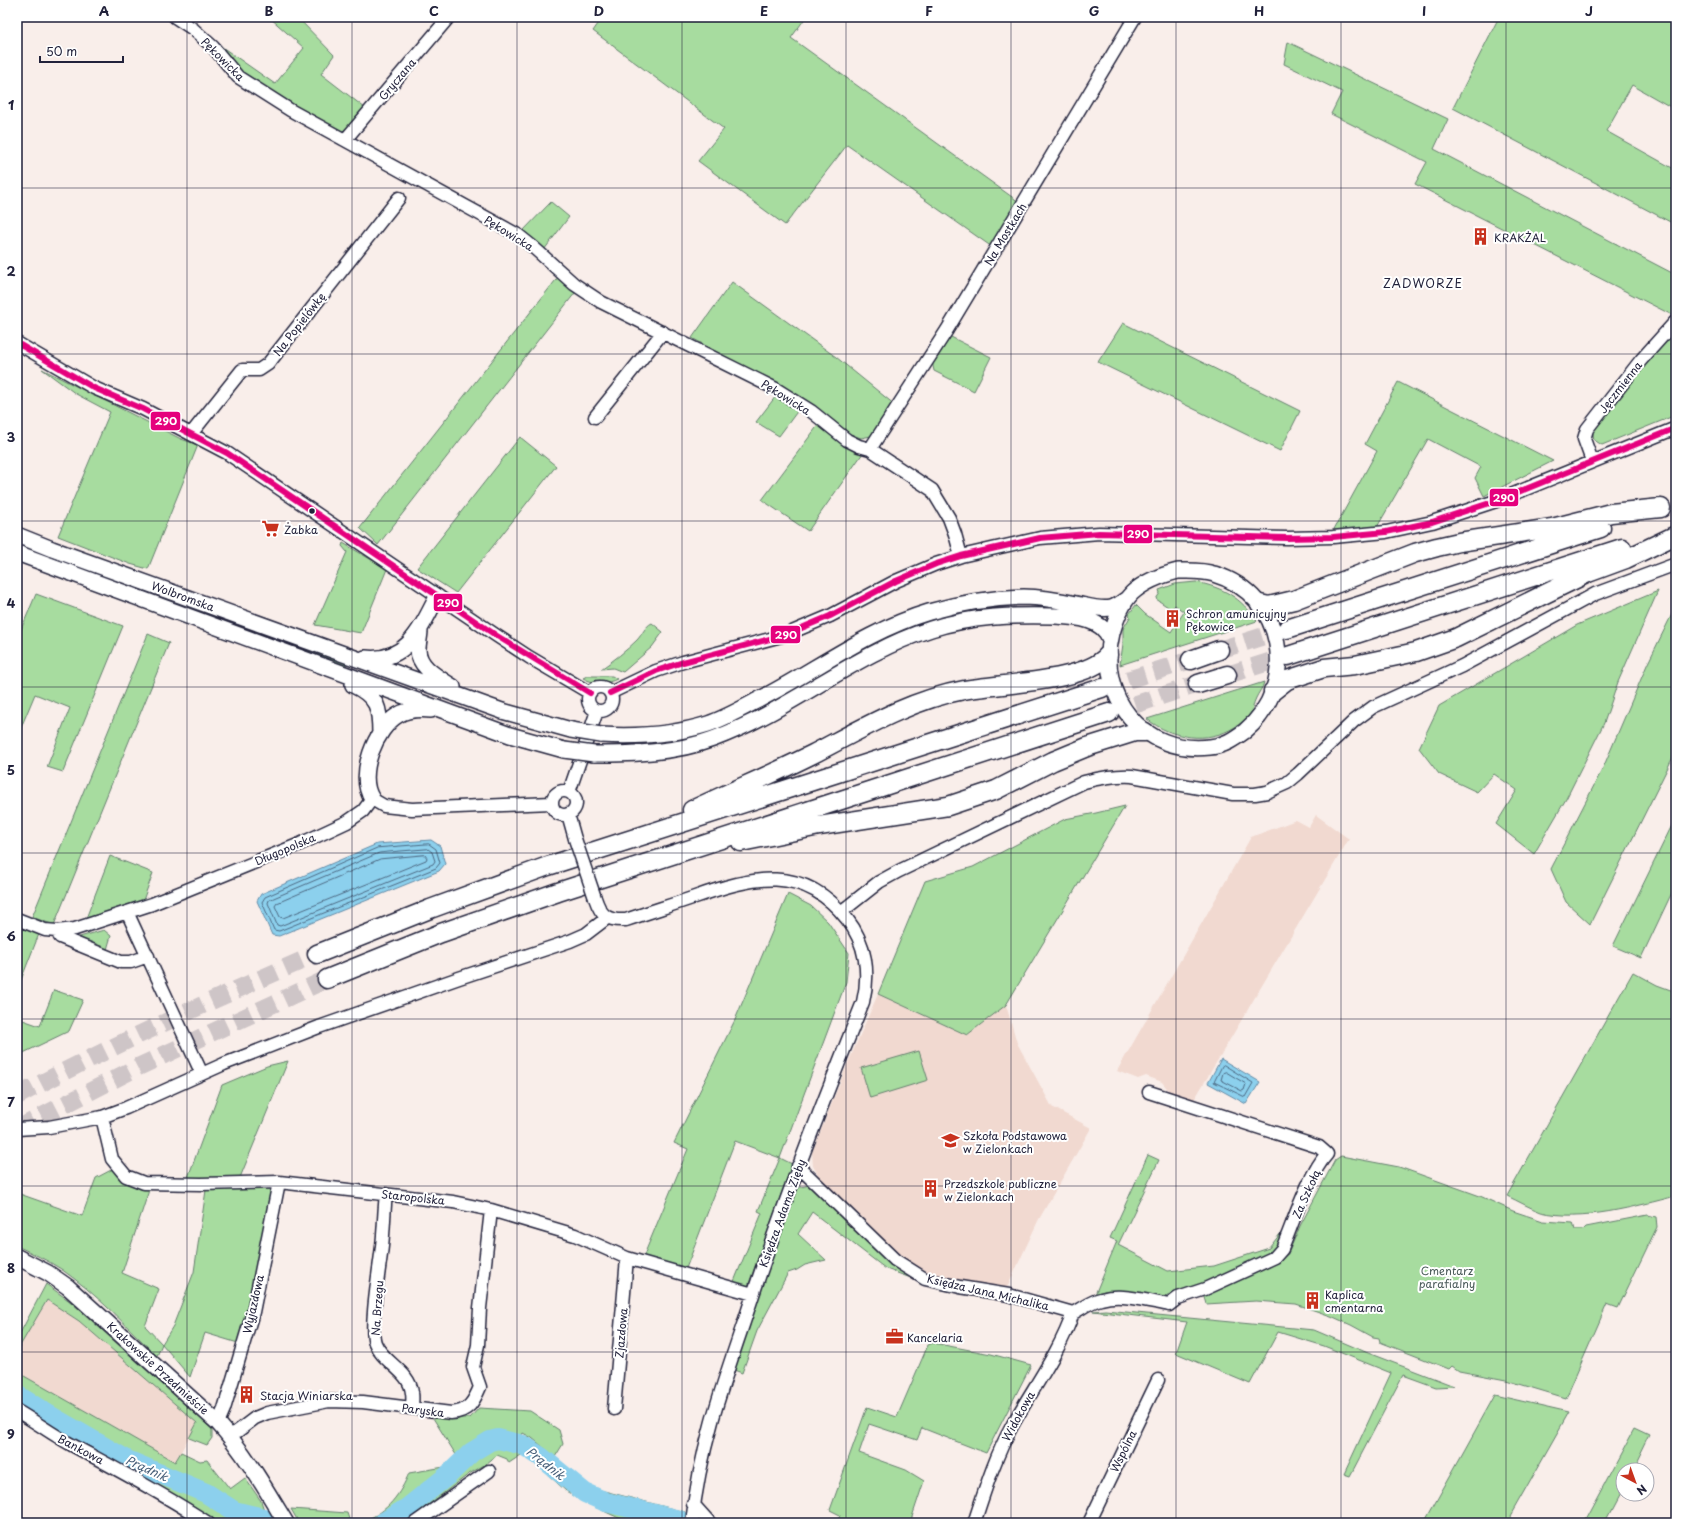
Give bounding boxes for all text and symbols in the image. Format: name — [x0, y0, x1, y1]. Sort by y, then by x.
text: A — [99, 1, 109, 20]
text: B — [265, 1, 274, 20]
text: C — [429, 1, 439, 20]
text: D — [594, 1, 604, 20]
text: E — [760, 1, 768, 20]
text: F — [925, 1, 933, 20]
text: G — [1089, 1, 1099, 20]
text: H — [1254, 1, 1264, 20]
text: I — [1422, 1, 1426, 20]
text: J — [1585, 1, 1593, 20]
street label: Pękowicka — [197, 33, 249, 85]
scale bar — [40, 38, 123, 64]
text: 50 m — [46, 42, 77, 60]
street label: Gryczana — [374, 54, 420, 104]
text: 1 — [8, 95, 14, 114]
street label: Na Mostkach — [980, 199, 1030, 269]
street label: Pękowicka — [481, 211, 537, 255]
building icon: KRAKŻAL — [1471, 227, 1491, 247]
place label: KRAKŻAL — [1494, 229, 1547, 246]
text: 2 — [6, 261, 16, 280]
district label: ZADWORZE — [1383, 274, 1463, 292]
street label: Na Popielówkę — [269, 288, 329, 359]
street label: Jęczmienna — [1594, 357, 1646, 417]
street label: Pękowicka — [758, 375, 814, 419]
line badge: 290 — [150, 411, 181, 431]
text: 290 — [155, 412, 177, 429]
text: 3 — [7, 427, 16, 446]
line badge: 290 — [1489, 488, 1519, 507]
text: 290 — [1493, 489, 1515, 506]
unlabelled marker — [307, 506, 317, 516]
supermarket icon: Żabka — [261, 519, 281, 539]
place label: Żabka — [284, 521, 318, 538]
line badge: 290 — [1123, 524, 1153, 544]
text: 290 — [1127, 525, 1149, 542]
street label: Wolbromska — [149, 577, 217, 615]
text: 4 — [7, 593, 16, 612]
line badge: 290 — [433, 593, 463, 612]
text: 290 — [437, 594, 459, 611]
place label: Schron amunicyjny Pękowice — [1186, 605, 1287, 635]
building icon: Schron amunicyjny Pękowice — [1163, 609, 1183, 629]
line badge: 290 — [770, 625, 801, 644]
text: 290 — [775, 626, 797, 643]
text: 5 — [7, 760, 15, 779]
street label: Długopolska — [252, 829, 318, 869]
text: 6 — [6, 926, 16, 945]
text: 7 — [7, 1092, 15, 1111]
place label: Szkoła Podstawowa w Zielonkach — [963, 1127, 1067, 1157]
school or university icon: Szkoła Podstawowa w Zielonkach — [940, 1131, 960, 1151]
street label: Księdza Adama Zięby — [754, 1156, 810, 1270]
street label: Za Szkołą — [1288, 1167, 1324, 1221]
place label: Przedszkole publiczne w Zielonkach — [944, 1175, 1057, 1205]
building icon: Przedszkole publiczne w Zielonkach — [921, 1179, 941, 1199]
street label: Staropolska — [380, 1185, 446, 1209]
text: 8 — [7, 1258, 15, 1277]
park label: Cmentarz parafialny — [1419, 1262, 1475, 1292]
street label: Księdza Jana Michalika — [925, 1270, 1051, 1314]
street label: Wyjazdowa — [238, 1273, 268, 1335]
street label: Na Brzegu — [367, 1280, 387, 1336]
place label: Kaplica cmentarna — [1325, 1286, 1383, 1316]
building icon: Kaplica cmentarna — [1302, 1290, 1322, 1310]
street label: Zjazdowa — [610, 1307, 632, 1359]
street label: Krakowskie Przedmieście — [103, 1318, 213, 1419]
office icon: Kancelaria — [884, 1327, 904, 1347]
place label: Kancelaria — [907, 1329, 963, 1346]
building icon: Stacja Winiarska — [237, 1385, 257, 1405]
place label: Stacja Winiarska — [260, 1387, 354, 1404]
street label: Widokowa — [997, 1388, 1039, 1444]
street label: Paryska — [401, 1399, 445, 1421]
text: 9 — [7, 1424, 15, 1443]
street label: Wspólna — [1105, 1427, 1141, 1475]
street label: Bankowa — [55, 1430, 107, 1468]
water label: Prądnik — [523, 1442, 570, 1484]
water label: Prądnik — [123, 1451, 172, 1486]
north arrow — [1615, 1462, 1655, 1502]
text: N — [1633, 1481, 1651, 1499]

